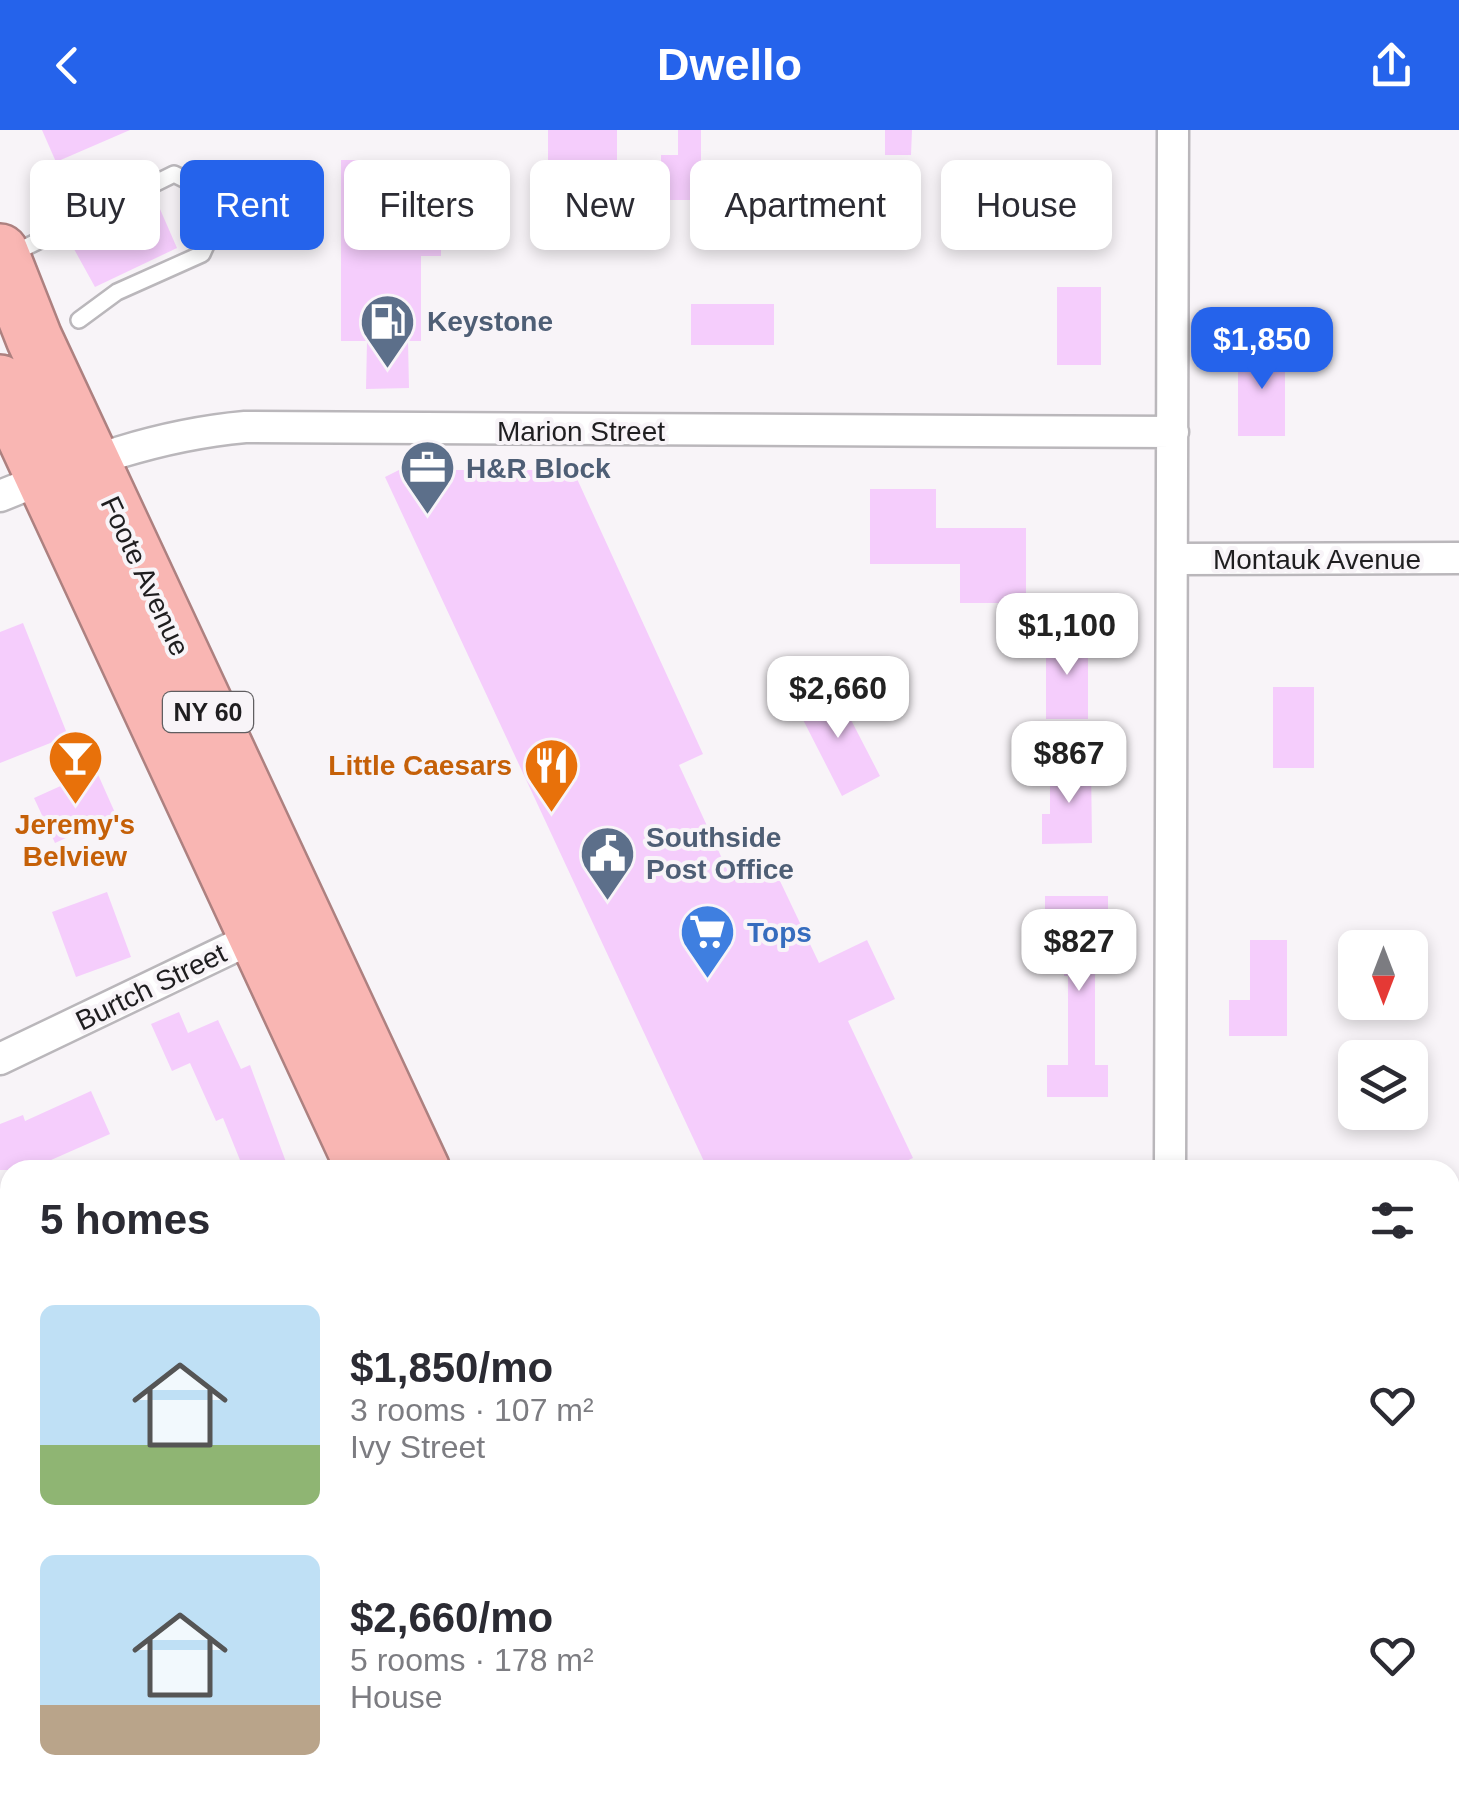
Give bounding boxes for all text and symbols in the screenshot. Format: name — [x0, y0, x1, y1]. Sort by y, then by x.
icon: back — [40, 38, 95, 93]
icon: share — [1364, 38, 1419, 93]
text: Dwello — [657, 39, 802, 90]
chip: Buy — [30, 160, 160, 250]
chip: Rent — [180, 160, 324, 250]
chip: Filters — [344, 160, 510, 250]
chip: New — [530, 160, 670, 250]
chip: Apartment — [690, 160, 921, 250]
chip: House — [941, 160, 1112, 250]
fuel station icon: Keystone — [358, 291, 418, 370]
place label: Keystone — [427, 306, 553, 337]
pin: $1,850 — [1181, 307, 1343, 392]
text: $1,850 — [1213, 321, 1311, 357]
street label: Marion Street — [497, 416, 665, 447]
office icon: H&R Block — [397, 438, 457, 517]
place label: H&R Block — [466, 453, 611, 484]
street label: Foote Avenue — [95, 491, 195, 661]
street label: Montauk Avenue — [1213, 544, 1421, 575]
pin: $1,100 — [986, 593, 1148, 678]
text: $1,100 — [1018, 607, 1116, 643]
pin: $2,660 — [757, 656, 919, 741]
text: $2,660 — [789, 670, 887, 706]
road number: NY 60 — [163, 692, 253, 732]
pin: $867 — [1010, 721, 1128, 806]
bar icon: Jeremy's Belview — [45, 728, 105, 807]
restaurant icon: Little Caesars — [521, 735, 581, 814]
text: $867 — [1033, 735, 1105, 771]
place label: Little Caesars — [328, 750, 512, 781]
place label: Jeremy's Belview — [15, 809, 135, 872]
place label: Southside Post Office — [646, 822, 794, 885]
public building icon: Southside Post Office — [577, 823, 637, 902]
supermarket icon: Tops — [678, 902, 738, 981]
pin: $827 — [1020, 909, 1138, 994]
place label: Tops — [747, 917, 812, 948]
text: $827 — [1043, 923, 1115, 959]
north arrow — [1338, 930, 1428, 1020]
map controls — [1338, 930, 1428, 1130]
street label: Burtch Street — [71, 937, 231, 1037]
button: layers — [1338, 1040, 1428, 1130]
icon: filters — [1365, 1193, 1420, 1248]
text: 5 homes — [40, 1196, 210, 1243]
text: $1,850/mo — [350, 1344, 553, 1391]
icon: home — [120, 1345, 240, 1465]
icon: heart — [1365, 1378, 1420, 1433]
text: 3 rooms · 107 m² — [350, 1392, 594, 1428]
text: Ivy Street — [350, 1429, 485, 1465]
text: $2,660/mo — [350, 1594, 553, 1641]
icon: home — [120, 1595, 240, 1715]
icon: heart — [1365, 1628, 1420, 1683]
text: 5 rooms · 178 m² — [350, 1642, 594, 1678]
text: House — [350, 1679, 443, 1715]

